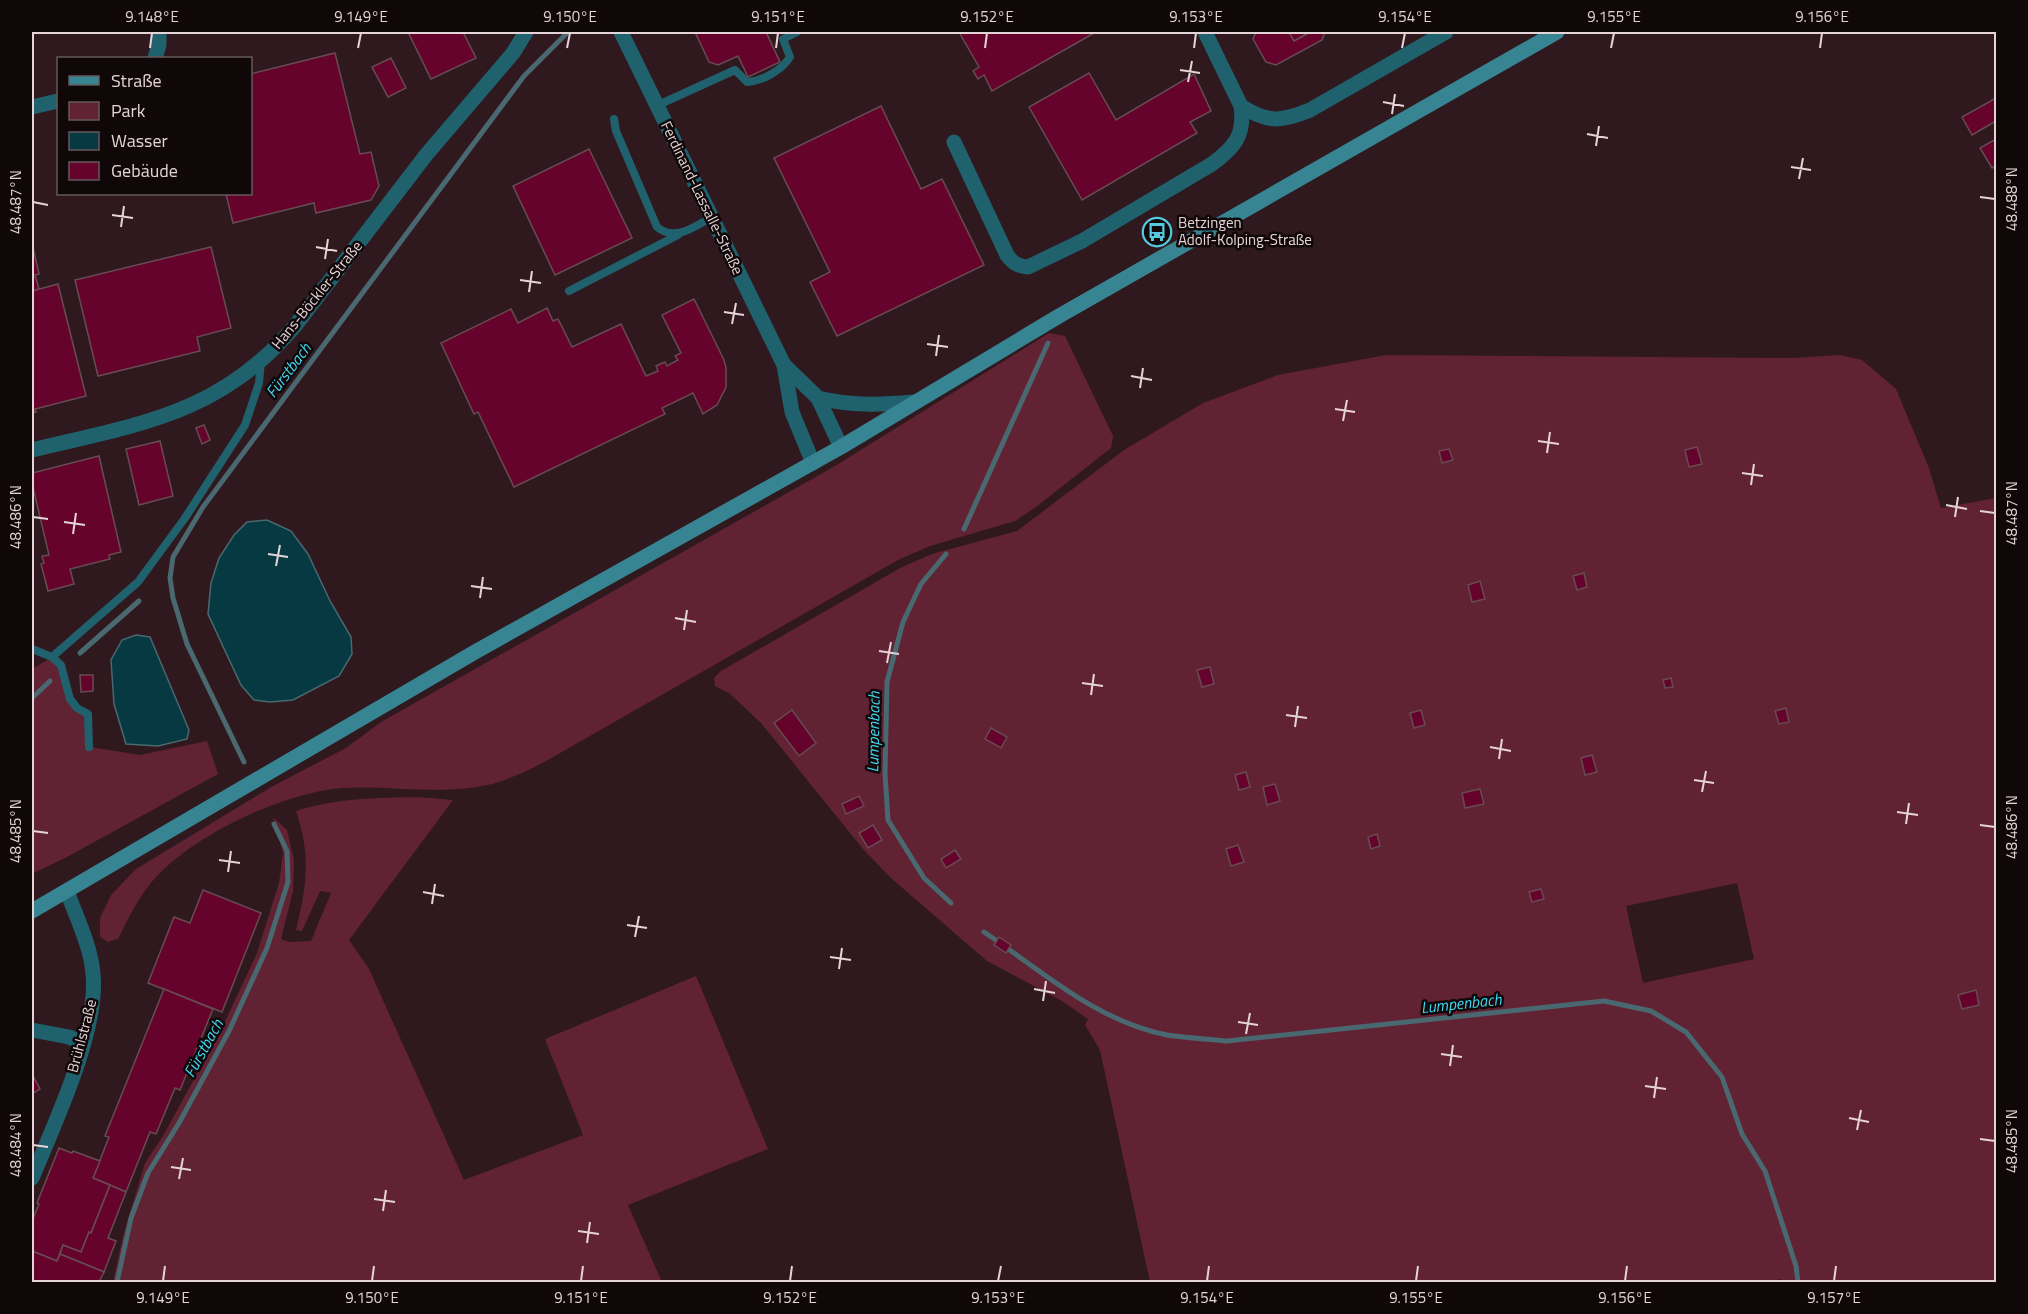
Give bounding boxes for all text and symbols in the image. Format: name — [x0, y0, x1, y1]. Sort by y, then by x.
text: 9.148°E — [125, 5, 179, 28]
text: 9.149°E — [334, 5, 388, 28]
text: 9.150°E — [543, 5, 597, 28]
text: 9.151°E — [751, 5, 805, 28]
text: 9.152°E — [960, 5, 1014, 28]
text: 9.153°E — [1169, 5, 1223, 28]
text: 9.154°E — [1378, 5, 1432, 28]
text: 9.155°E — [1587, 5, 1641, 28]
text: 9.156°E — [1795, 5, 1849, 28]
legend — [57, 57, 252, 195]
text: Straße — [111, 67, 162, 94]
text: Park — [111, 97, 146, 124]
street label: Ferdinand-Lassalle-Straße — [655, 117, 750, 279]
text: Wasser — [111, 127, 168, 154]
text: Gebäude — [111, 157, 178, 184]
text: 48.488°N — [2000, 167, 2023, 231]
text: 48.487°N — [4, 170, 27, 234]
place label: Betzingen Adolf-Kolping-Straße — [1178, 211, 1312, 251]
bus stop icon: Betzingen Adolf-Kolping-Straße — [1141, 216, 1173, 248]
street label: Hans-Böckler-Straße — [266, 235, 368, 354]
water label: Fürstbach — [259, 337, 317, 402]
text: 48.487°N — [2000, 481, 2023, 545]
text: 48.486°N — [4, 485, 27, 549]
water label: Lumpenbach — [860, 690, 886, 773]
text: 48.486°N — [2000, 795, 2023, 859]
text: 48.485°N — [4, 799, 27, 863]
water label: Lumpenbach — [1419, 987, 1504, 1019]
street label: Brühlstraße — [61, 997, 102, 1075]
water label: Fürstbach — [177, 1014, 229, 1081]
text: 48.485°N — [2000, 1109, 2023, 1173]
text: 48.484°N — [4, 1113, 27, 1177]
text: 9.149°E — [136, 1286, 190, 1309]
text: 9.150°E — [345, 1286, 399, 1309]
text: 9.151°E — [554, 1286, 608, 1309]
text: 9.152°E — [763, 1286, 817, 1309]
text: 9.153°E — [971, 1286, 1025, 1309]
text: 9.154°E — [1180, 1286, 1234, 1309]
text: 9.155°E — [1389, 1286, 1443, 1309]
text: 9.156°E — [1598, 1286, 1652, 1309]
text: 9.157°E — [1807, 1286, 1861, 1309]

